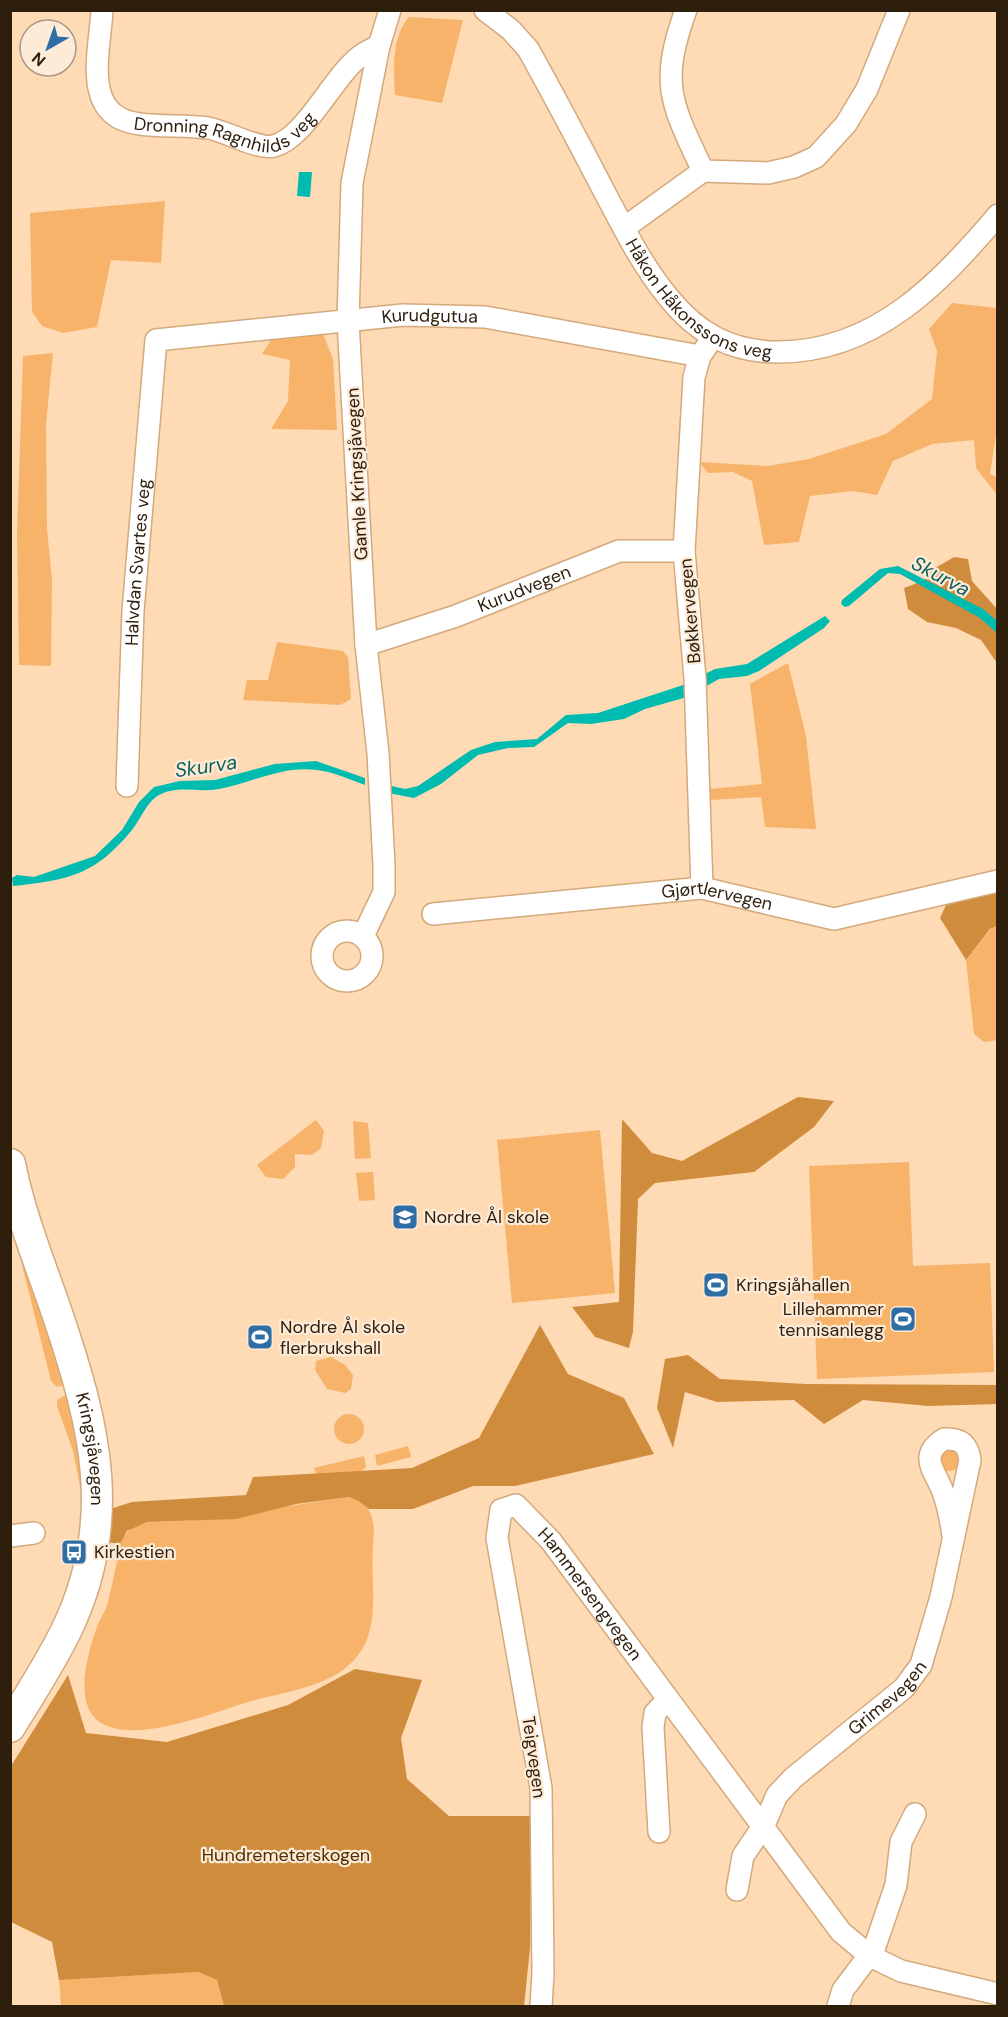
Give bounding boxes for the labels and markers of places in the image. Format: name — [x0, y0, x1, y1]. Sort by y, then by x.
school or university icon: Nordre Ål skole — [390, 1202, 420, 1232]
place label: Nordre Ål skole — [424, 1205, 549, 1229]
sports icon: Kringsjåhallen — [701, 1270, 731, 1300]
place label: Kringsjåhallen — [736, 1273, 850, 1297]
place label: Lillehammer tennisanlegg — [779, 1297, 884, 1342]
sports icon: Lillehammer tennisanlegg — [888, 1304, 918, 1334]
place label: Nordre Ål skole flerbrukshall — [280, 1315, 405, 1360]
sports icon: Nordre Ål skole flerbrukshall — [245, 1322, 275, 1352]
bus stop icon: Kirkestien — [59, 1537, 89, 1567]
place label: Kirkestien — [94, 1540, 175, 1564]

